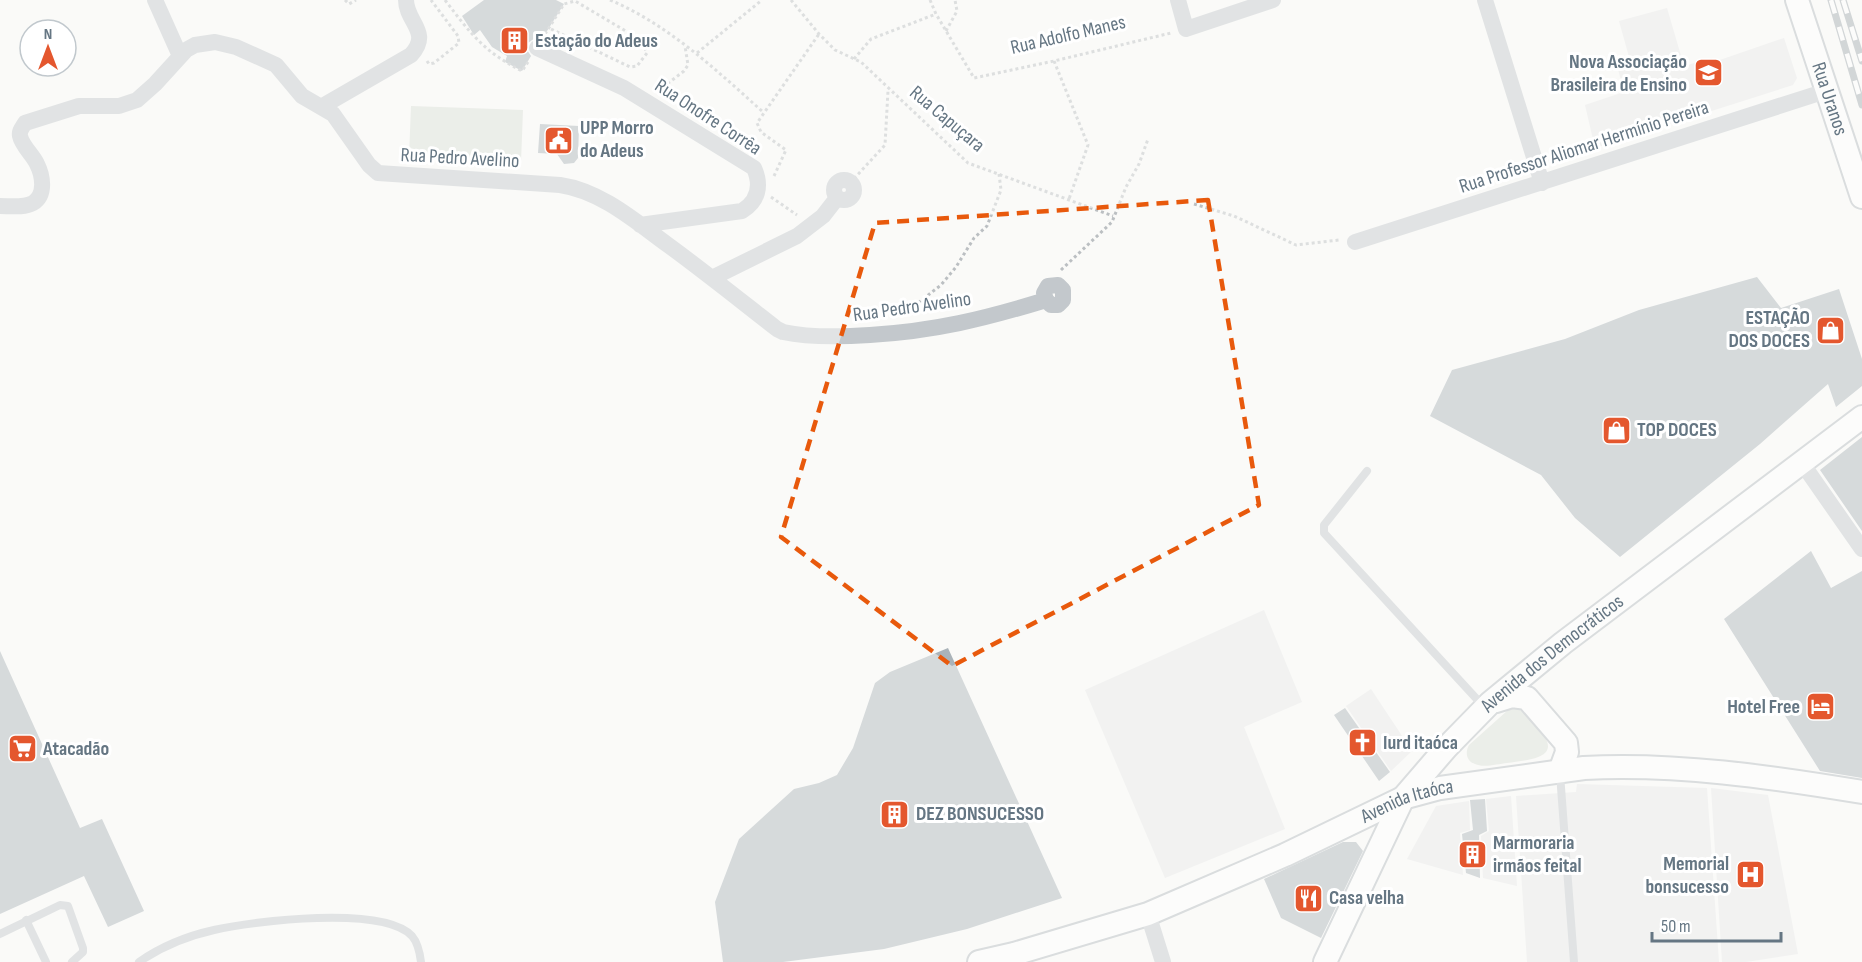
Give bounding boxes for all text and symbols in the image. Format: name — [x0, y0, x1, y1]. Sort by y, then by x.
street label: Rua Adolfo Manes — [1008, 10, 1128, 60]
north arrow — [18, 18, 78, 78]
text: N — [44, 25, 52, 44]
building icon: Estação do Adeus — [498, 25, 530, 57]
place label: Estação do Adeus — [535, 29, 658, 53]
place label: Nova Associação Brasileira de Ensino — [1550, 50, 1687, 97]
school or university icon: Nova Associação Brasileira de Ensino — [1692, 57, 1724, 89]
street label: Rua Uranos — [1806, 59, 1853, 138]
street label: Rua Onofre Corrêa — [650, 74, 766, 160]
street label: Rua Capuçara — [905, 81, 989, 157]
street label: Rua Professor Aliomar Hermínio Pereira — [1456, 95, 1712, 199]
place label: UPP Morro do Adeus — [580, 116, 654, 163]
public building icon: UPP Morro do Adeus — [543, 124, 575, 156]
street label: Rua Pedro Avelino — [400, 143, 520, 173]
street label: Rua Pedro Avelino — [851, 287, 973, 327]
place label: ESTAÇÃO DOS DOCES — [1728, 306, 1810, 353]
shop icon: ESTAÇÃO DOS DOCES — [1815, 314, 1847, 346]
shop icon: TOP DOCES — [1600, 414, 1632, 446]
place label: TOP DOCES — [1637, 418, 1717, 442]
street label: Avenida dos Democráticos — [1475, 589, 1628, 718]
hotel icon: Hotel Free — [1805, 691, 1837, 723]
place label: Hotel Free — [1727, 695, 1800, 719]
church icon: Iurd itaóca — [1346, 727, 1378, 759]
place label: Iurd itaóca — [1383, 731, 1458, 755]
supermarket icon: Atacadão — [6, 733, 38, 765]
place label: Atacadão — [42, 737, 109, 761]
street label: Avenida Itaóca — [1356, 774, 1455, 829]
building icon: DEZ BONSUCESSO — [879, 798, 911, 830]
place label: DEZ BONSUCESSO — [916, 802, 1044, 826]
place label: Marmoraria irmãos feital — [1493, 831, 1582, 878]
building icon: Marmoraria irmãos feital — [1456, 838, 1488, 870]
place label: Memorial bonsucesso — [1645, 852, 1729, 899]
hospital icon: Memorial bonsucesso — [1734, 859, 1766, 891]
restaurant icon: Casa velha — [1292, 882, 1324, 914]
place label: Casa velha — [1329, 886, 1404, 910]
scale bar — [1652, 905, 1781, 943]
text: 50 m — [1661, 916, 1691, 937]

